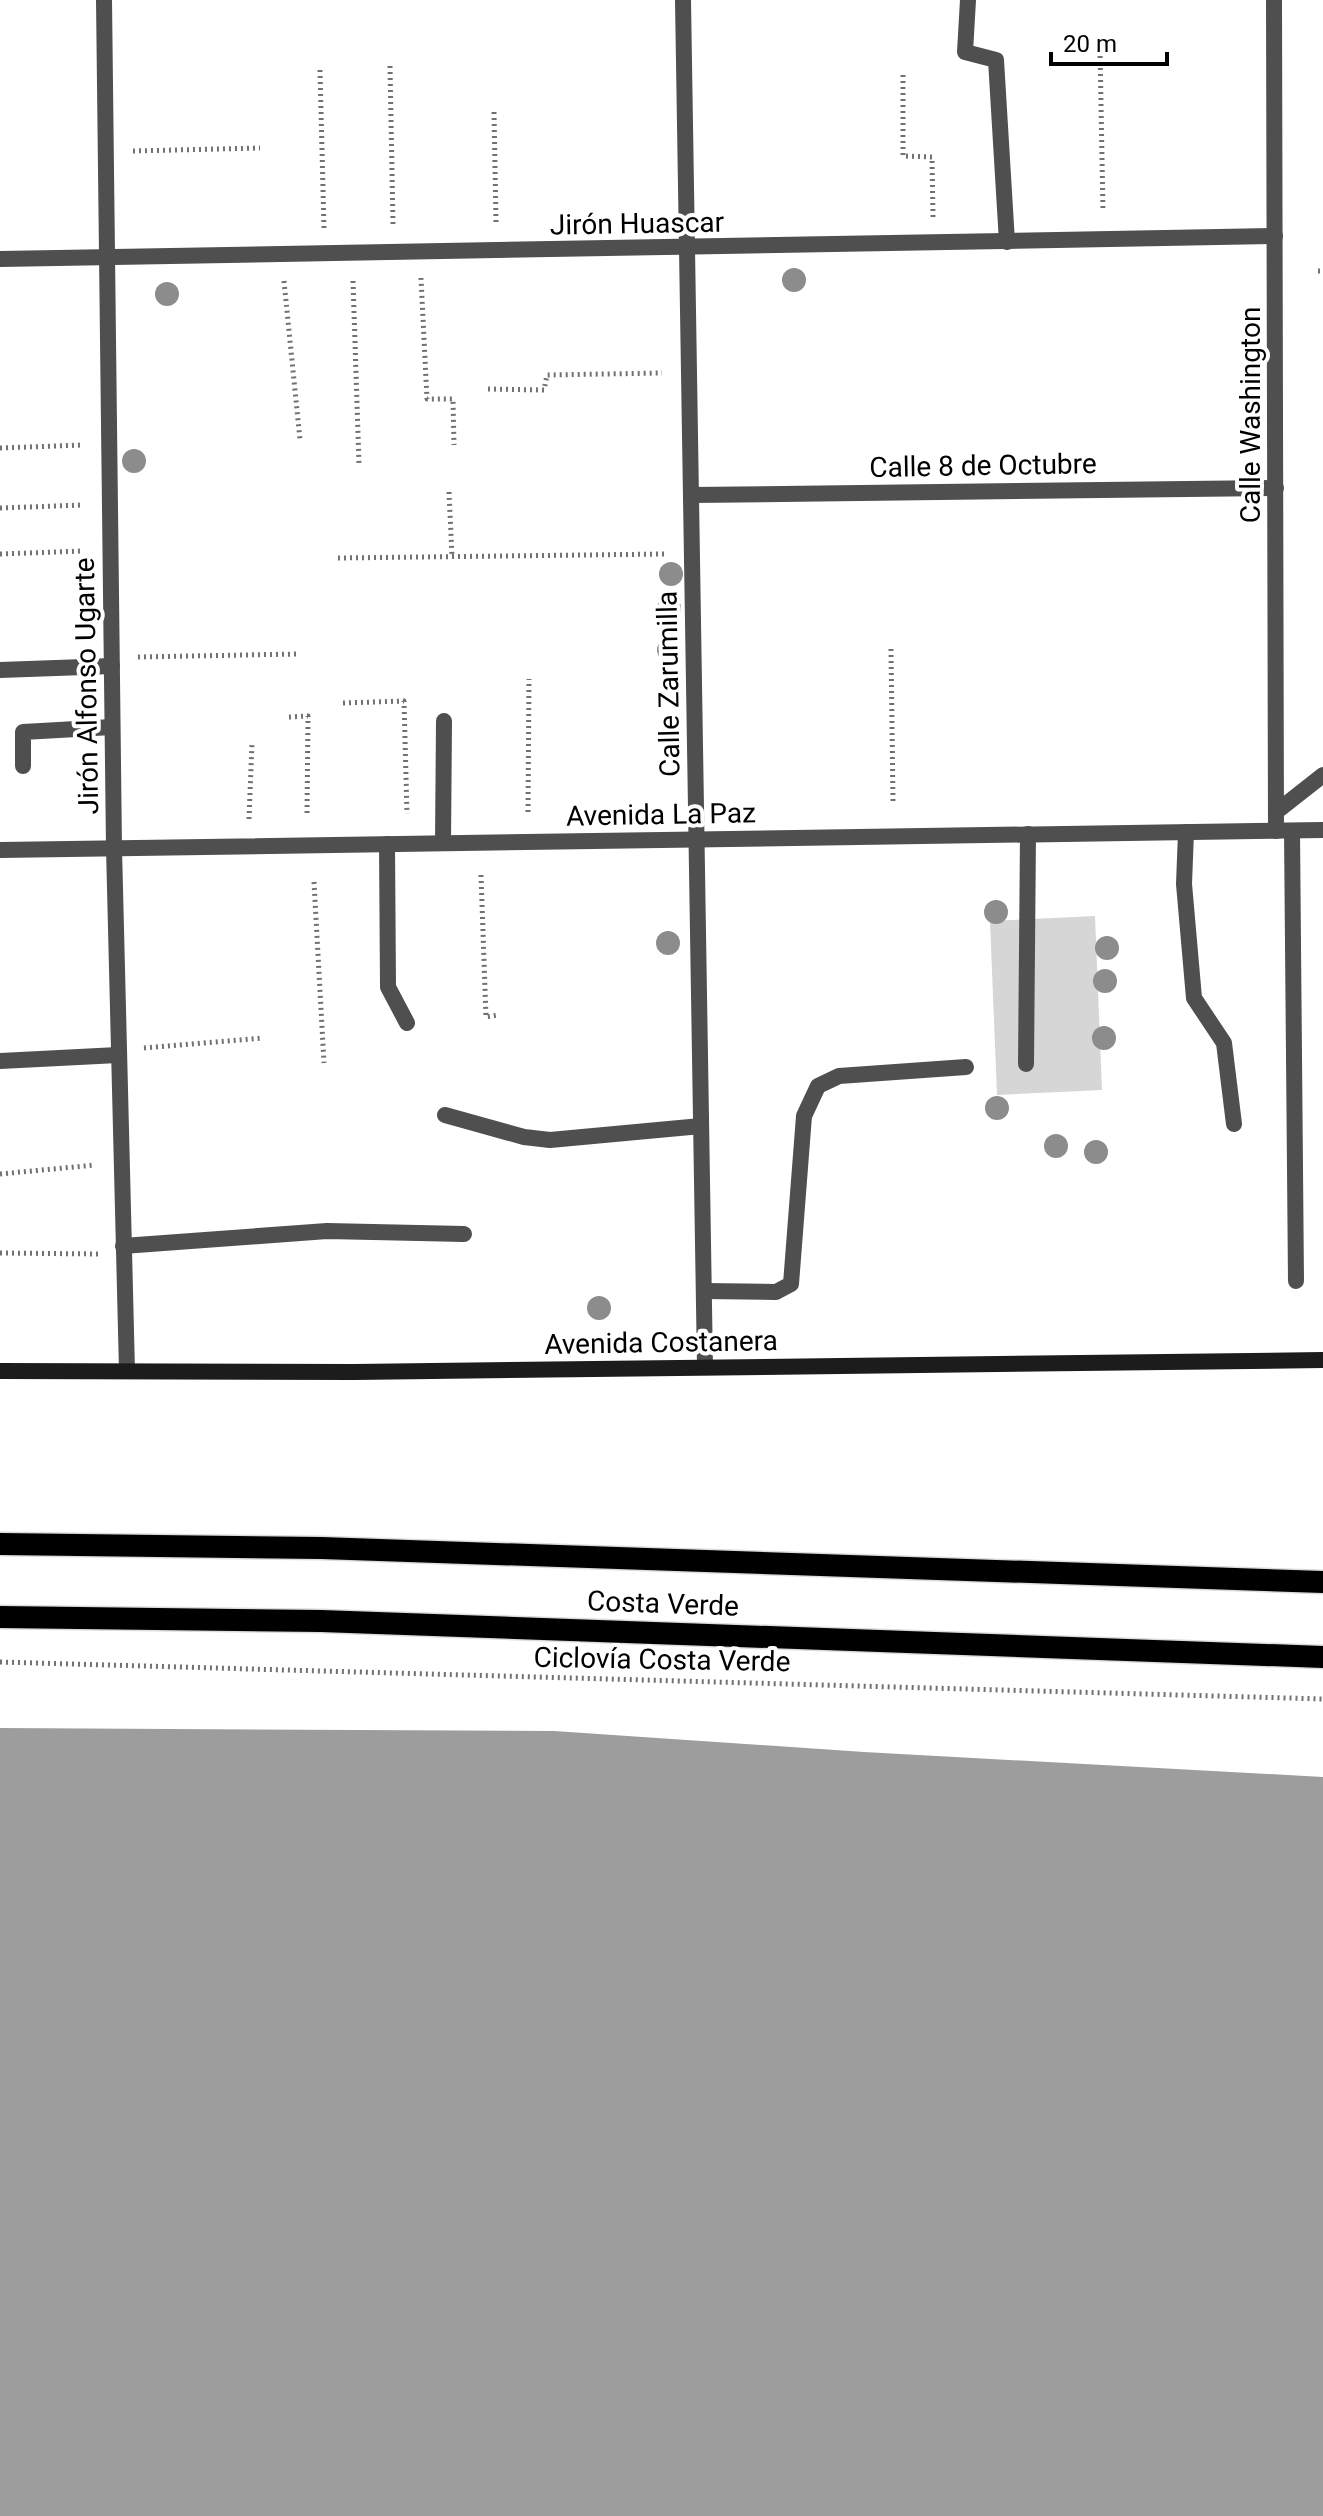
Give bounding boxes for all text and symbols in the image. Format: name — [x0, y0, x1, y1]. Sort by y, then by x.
scale bar — [1051, 16, 1167, 66]
text: 20 m — [1063, 30, 1117, 58]
street label: Jirón Huascar — [550, 205, 725, 242]
street label: Calle Washington — [1234, 307, 1267, 523]
street label: Calle 8 de Octubre — [869, 447, 1097, 484]
street label: Jirón Alfonso Ugarte — [68, 557, 105, 815]
street label: Calle Zarumilla — [650, 591, 687, 777]
street label: Avenida La Paz — [566, 796, 756, 833]
street label: Avenida Costanera — [544, 1324, 778, 1361]
street label: Costa Verde — [586, 1584, 739, 1623]
street label: Ciclovía Costa Verde — [533, 1641, 791, 1678]

